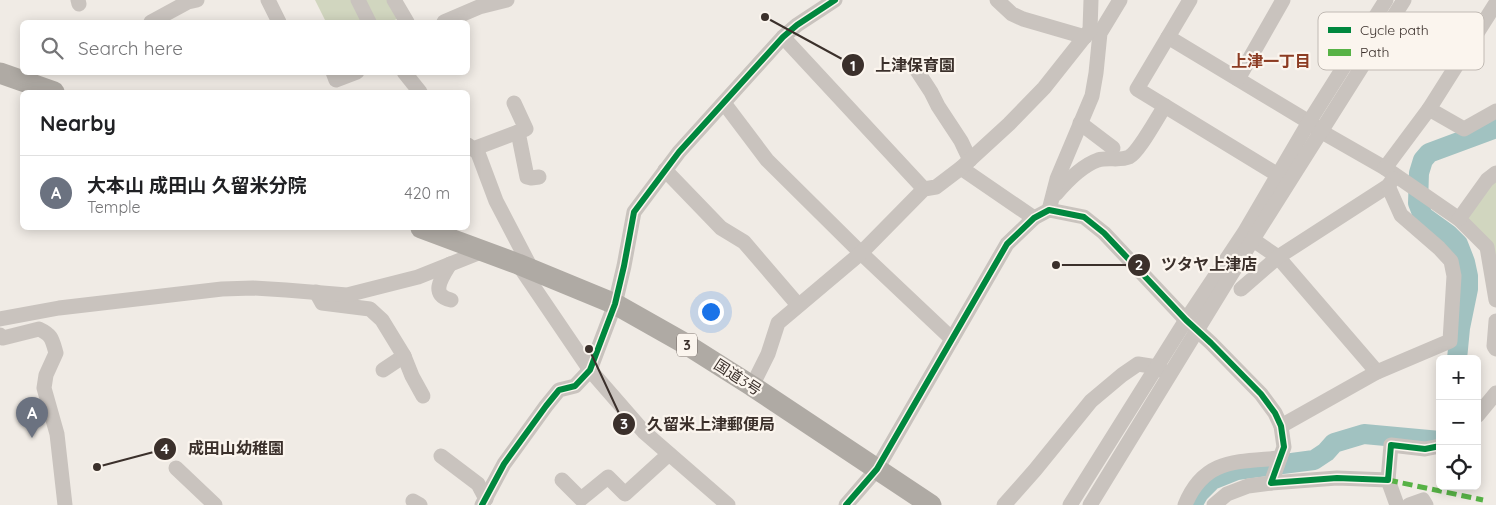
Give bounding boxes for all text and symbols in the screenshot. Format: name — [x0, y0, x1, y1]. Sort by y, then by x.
legend — [1318, 12, 1484, 70]
search box — [20, 20, 470, 75]
text: Cycle path — [1360, 21, 1429, 39]
icon: search — [38, 34, 66, 62]
text: Search here — [78, 36, 183, 60]
text: Path — [1360, 43, 1389, 61]
callout: 上津保育園 — [840, 50, 965, 81]
district label: 上津一丁目 — [1231, 51, 1311, 71]
text: 上津保育園 — [875, 55, 955, 75]
text: 1 — [850, 56, 856, 75]
text: Nearby — [40, 110, 116, 136]
text: 大本山 成田山 久留米分院 — [87, 173, 307, 197]
text: A — [51, 183, 61, 203]
text: 420 m — [404, 183, 450, 203]
text: Temple — [87, 197, 141, 217]
callout: ツタヤ上津店 — [1126, 249, 1267, 280]
text: ツタヤ上津店 — [1161, 254, 1257, 274]
text: 2 — [1135, 255, 1143, 274]
your location — [698, 299, 724, 325]
road number: 3 — [677, 334, 697, 356]
street label: 国道3号 — [711, 355, 765, 399]
map controls — [1436, 355, 1481, 490]
button: + — [1436, 355, 1481, 400]
pin: A — [16, 397, 48, 438]
button: − — [1436, 400, 1481, 445]
callout: 久留米上津郵便局 — [612, 409, 785, 440]
text: 3 — [620, 414, 628, 433]
text: 久留米上津郵便局 — [647, 414, 775, 434]
callout: 成田山幼稚園 — [153, 433, 294, 464]
text: 成田山幼稚園 — [188, 438, 284, 458]
text: 4 — [161, 439, 170, 458]
button: locate — [1436, 445, 1481, 490]

